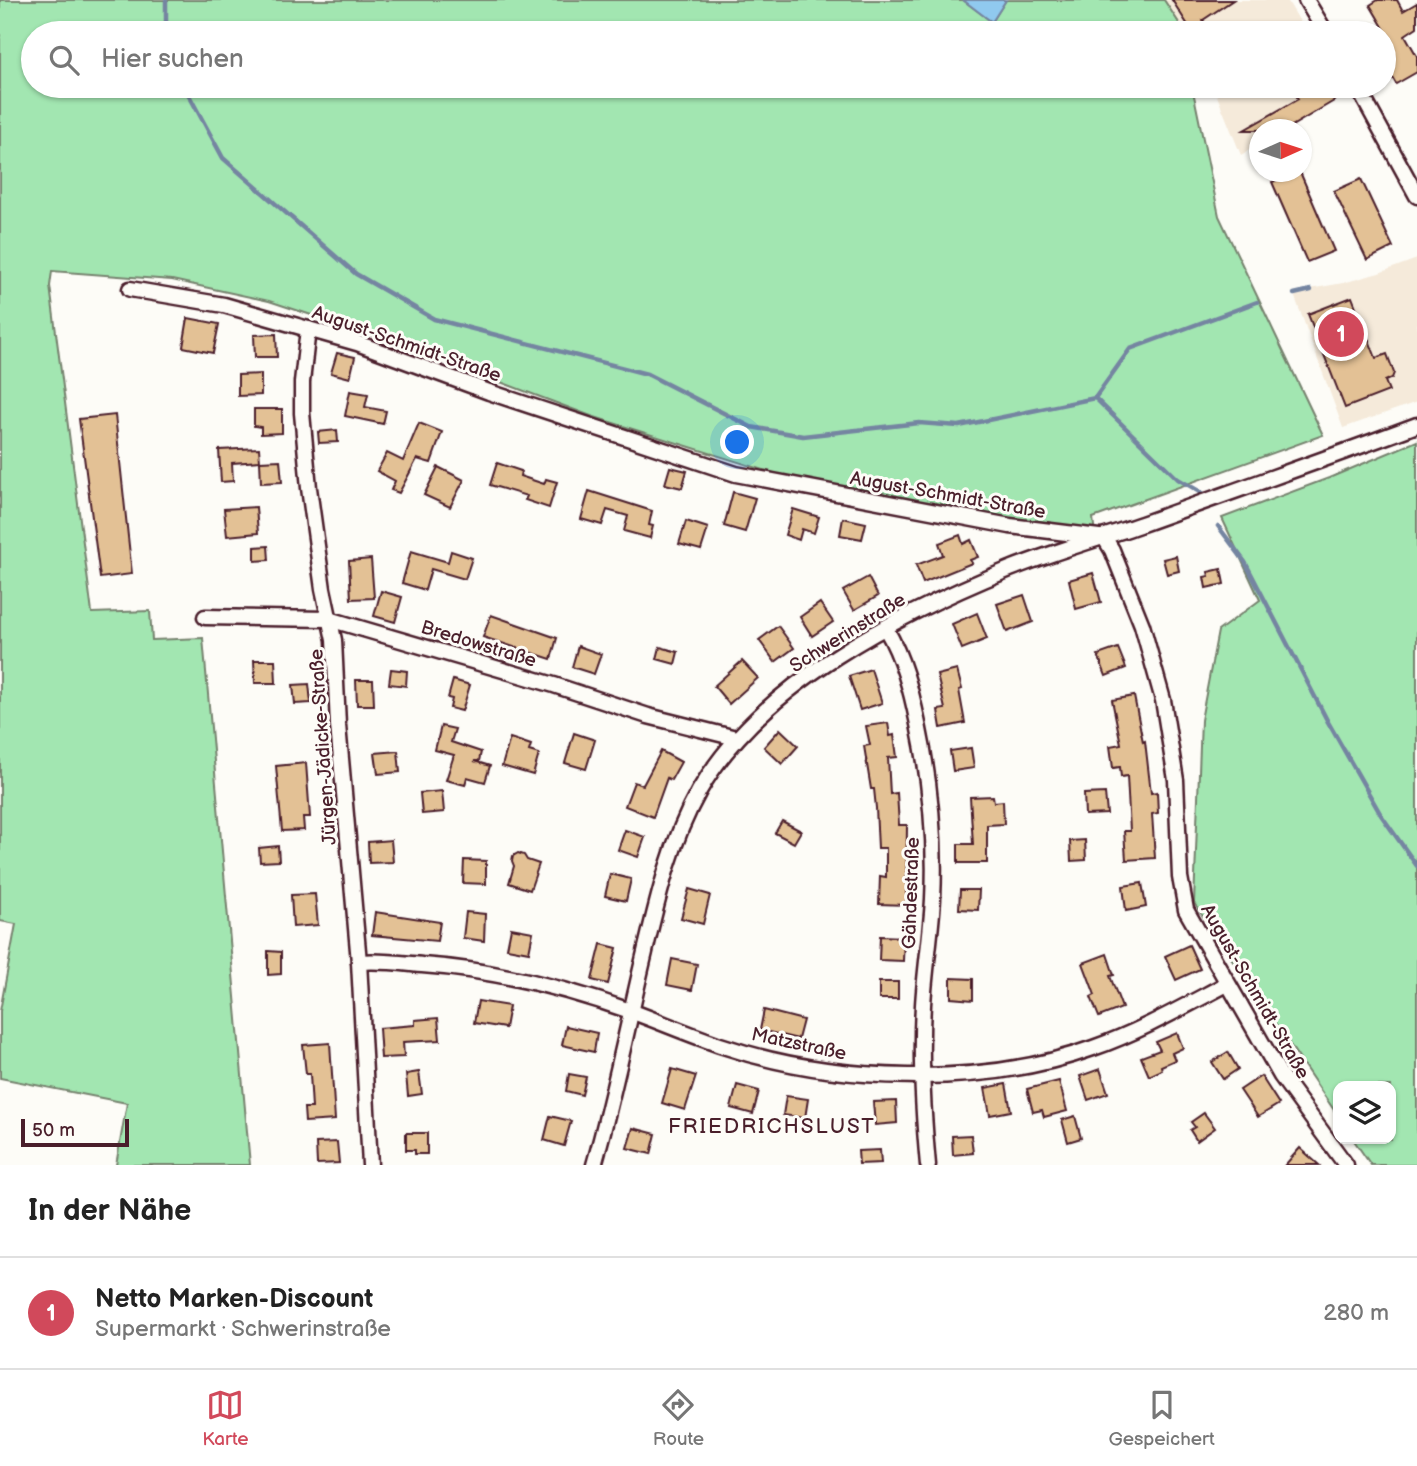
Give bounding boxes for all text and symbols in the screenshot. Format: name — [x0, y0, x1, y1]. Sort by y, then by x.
search box — [21, 21, 1396, 98]
icon: search — [45, 41, 83, 79]
text: Hier suchen — [101, 44, 244, 75]
north arrow — [1249, 119, 1312, 182]
street label: August-Schmidt-Straße — [309, 301, 504, 388]
pin: 1 — [1318, 308, 1364, 360]
your location — [720, 425, 754, 459]
street label: August-Schmidt-Straße — [848, 467, 1047, 524]
street label: Schwerinstraße — [786, 588, 910, 678]
street label: Bredowstraße — [418, 616, 539, 673]
street label: Jürgen-Jädicke-Straße — [305, 648, 342, 846]
street label: Gähdestraße — [898, 837, 925, 949]
street label: August-Schmidt-Straße — [1195, 900, 1314, 1083]
street label: Matzstraße — [749, 1023, 848, 1066]
map controls — [1333, 1081, 1396, 1144]
button: layers — [1333, 1081, 1396, 1144]
district label: FRIEDRICHSLUST — [668, 1114, 876, 1139]
scale bar — [21, 1116, 130, 1148]
text: 50 m — [32, 1119, 75, 1142]
text: In der Nähe — [28, 1193, 191, 1229]
text: Netto Marken-Discount — [95, 1284, 373, 1315]
text: 1 — [46, 1299, 56, 1327]
text: 280 m — [1323, 1299, 1389, 1327]
text: Supermarkt · Schwerinstraße — [95, 1315, 391, 1343]
tab: Karte — [202, 1386, 249, 1451]
tab: Route — [653, 1386, 704, 1451]
tab: Gespeichert — [1108, 1386, 1215, 1451]

